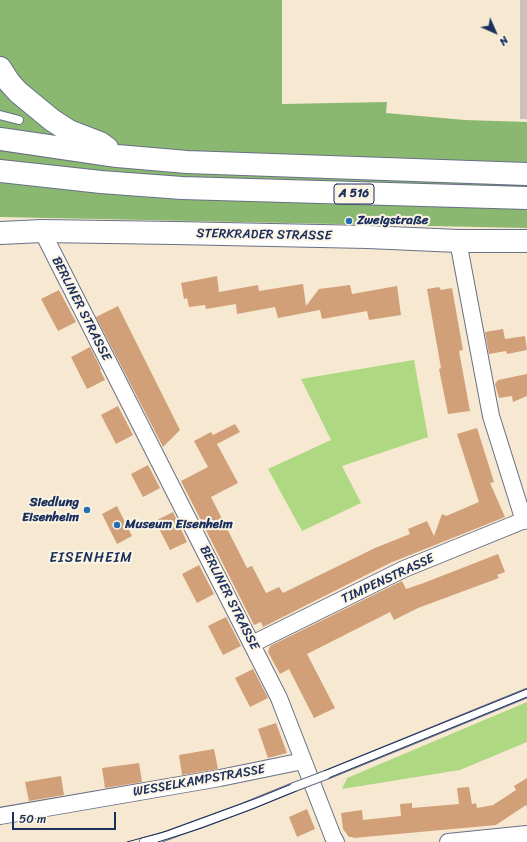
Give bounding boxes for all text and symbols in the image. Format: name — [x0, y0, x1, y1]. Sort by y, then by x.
north arrow — [475, 12, 515, 52]
text: N — [494, 31, 513, 50]
road number: A 516 — [334, 184, 374, 204]
place label: Zweigstraße — [357, 213, 428, 229]
marker: Zweigstraße — [344, 216, 354, 226]
street label: STERKRADER STRASSE — [196, 226, 332, 244]
street label: BERLINER STRASSE — [48, 254, 114, 364]
place label: Siedlung Eisenheim — [22, 495, 79, 526]
marker: Siedlung Eisenheim — [82, 505, 92, 515]
place label: Museum Eisenheim — [125, 517, 233, 533]
marker: Museum Eisenheim — [112, 520, 122, 530]
street label: BERLINER STRASSE — [196, 543, 262, 653]
district label: EISENHEIM — [51, 550, 131, 566]
street label: TIMPENSTRASSE — [339, 551, 437, 607]
street label: WESSELKAMPSTRASSE — [132, 762, 266, 800]
scale bar — [14, 804, 118, 830]
text: 50 m — [19, 808, 46, 830]

